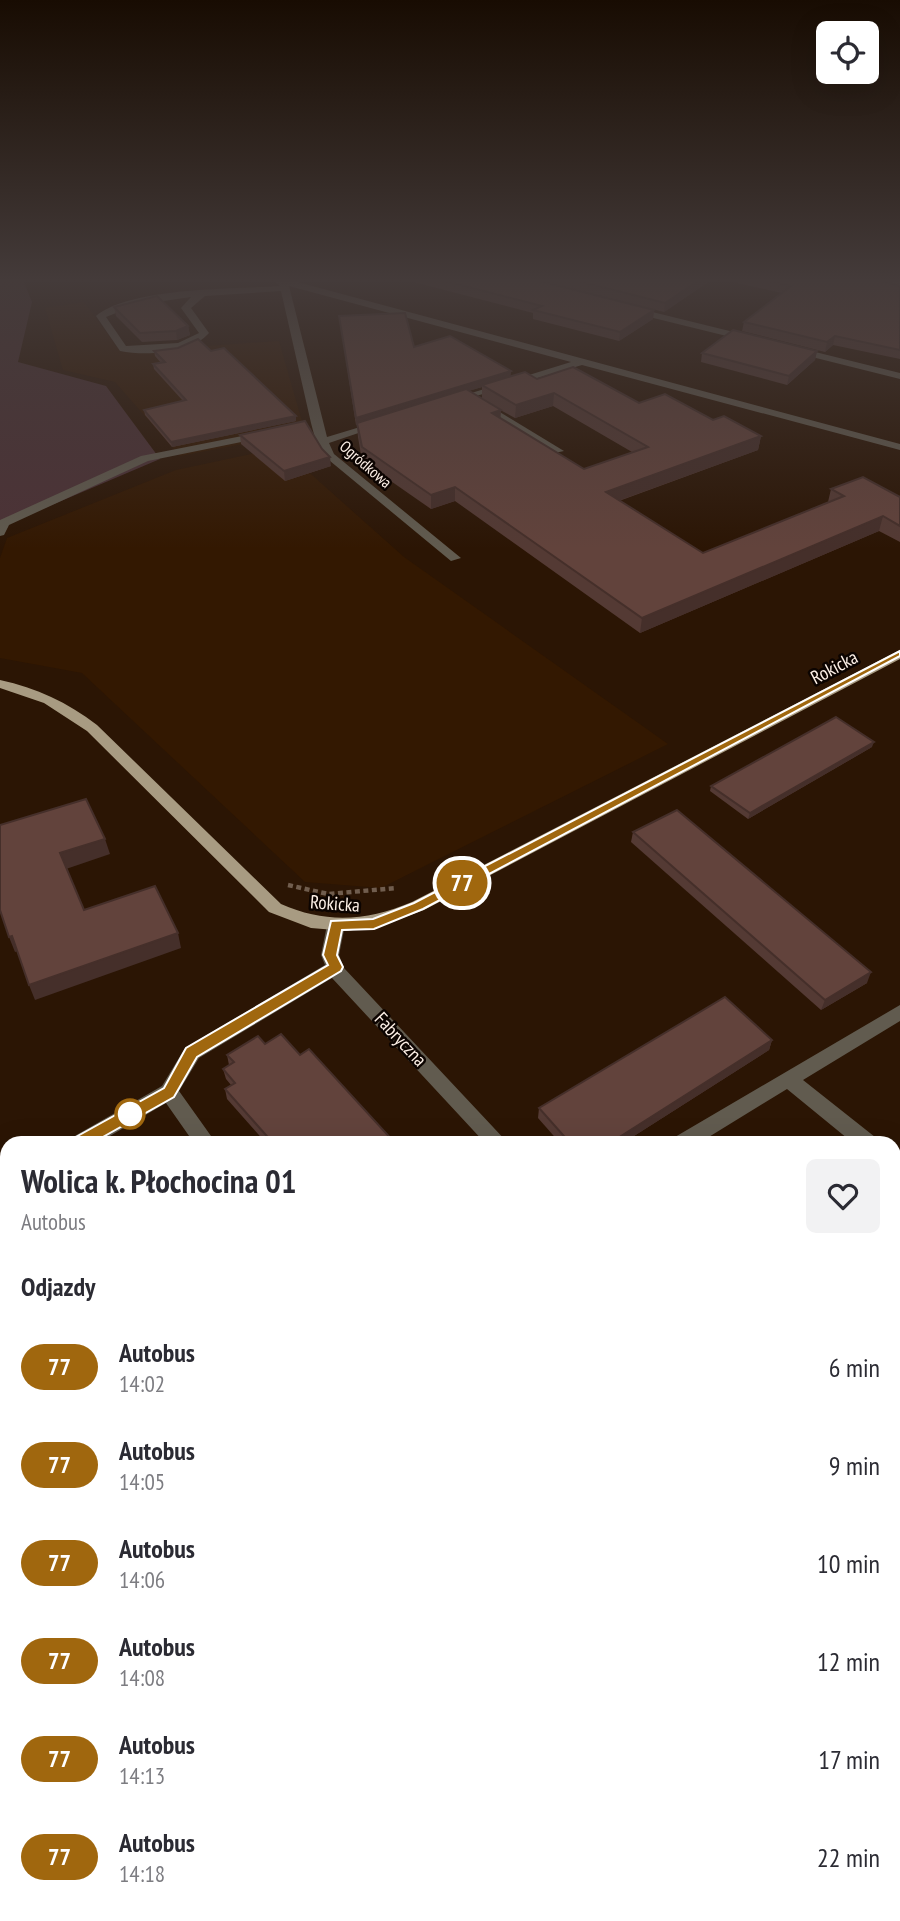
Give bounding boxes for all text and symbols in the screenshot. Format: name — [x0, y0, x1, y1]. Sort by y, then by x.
map controls — [816, 21, 879, 84]
button: locate — [816, 21, 879, 84]
street label: Ogródkowa — [336, 436, 396, 492]
street label: Rokicka — [806, 645, 862, 689]
line badge: 77 — [430, 860, 494, 906]
text: 77 — [451, 867, 473, 898]
street label: Rokicka — [309, 889, 361, 917]
street label: Fabryczna — [370, 1007, 432, 1071]
unlabelled marker — [115, 1099, 145, 1129]
text: Wolica k. Płochocina 01 — [21, 1159, 297, 1202]
button: heart — [806, 1159, 880, 1233]
text: Autobus — [21, 1207, 86, 1236]
text: Odjazdy — [21, 1270, 95, 1303]
text: Autobus — [119, 1336, 195, 1369]
text: 77 — [48, 1351, 71, 1382]
text: 6 min — [829, 1351, 880, 1384]
text: 14:02 — [119, 1369, 165, 1398]
text: Autobus — [119, 1434, 195, 1467]
text: 77 — [48, 1449, 71, 1480]
text: 9 min — [829, 1449, 880, 1482]
text: 14:05 — [119, 1467, 165, 1496]
text: Autobus — [119, 1532, 195, 1565]
text: 77 — [48, 1547, 71, 1578]
text: 10 min — [817, 1547, 880, 1580]
text: 14:06 — [119, 1565, 165, 1594]
text: Autobus — [119, 1630, 195, 1663]
text: 77 — [48, 1645, 71, 1676]
text: 12 min — [817, 1645, 880, 1678]
text: 14:08 — [119, 1663, 165, 1692]
text: Autobus — [119, 1728, 195, 1761]
text: 77 — [48, 1743, 71, 1774]
text: 17 min — [818, 1743, 880, 1776]
text: 14:13 — [119, 1761, 165, 1790]
text: Autobus — [119, 1826, 195, 1859]
text: 77 — [48, 1841, 71, 1872]
text: 22 min — [817, 1841, 880, 1874]
text: 14:18 — [119, 1859, 165, 1888]

